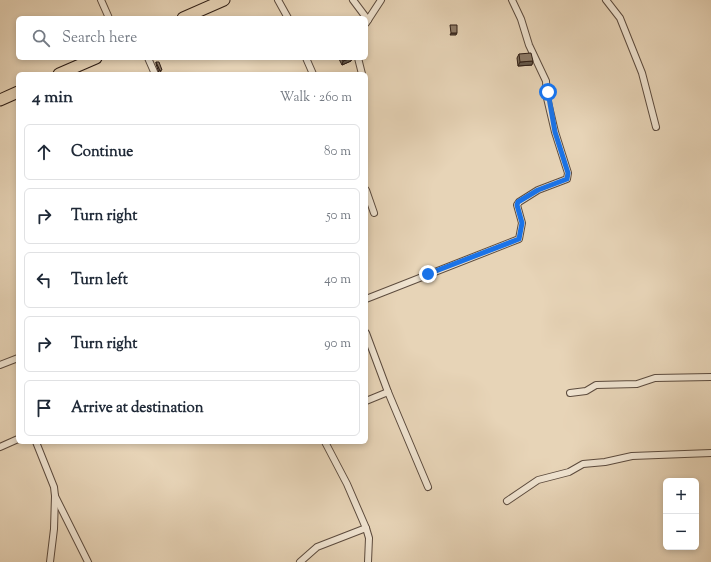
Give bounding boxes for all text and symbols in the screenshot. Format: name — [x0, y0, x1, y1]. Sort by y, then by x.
search box — [16, 16, 368, 60]
icon: search — [30, 27, 52, 49]
text: Search here — [62, 28, 137, 49]
route start — [539, 83, 557, 101]
text: 4 min — [32, 86, 73, 110]
text: Walk · 260 m — [280, 89, 352, 107]
icon: ahead — [33, 141, 55, 163]
text: Continue — [71, 142, 133, 163]
text: 80 m — [324, 143, 351, 161]
icon: right — [33, 205, 55, 227]
text: Turn right — [71, 206, 137, 227]
text: 50 m — [326, 207, 351, 225]
route end — [419, 265, 437, 283]
icon: left — [33, 269, 55, 291]
text: Turn left — [71, 270, 128, 291]
text: 40 m — [324, 271, 351, 289]
icon: right — [33, 333, 55, 355]
text: Turn right — [71, 334, 137, 355]
text: 90 m — [324, 335, 351, 353]
icon: arrive — [33, 397, 55, 419]
text: Arrive at destination — [71, 398, 204, 419]
map controls — [663, 478, 699, 550]
button: + — [663, 478, 699, 514]
button: − — [663, 514, 699, 550]

